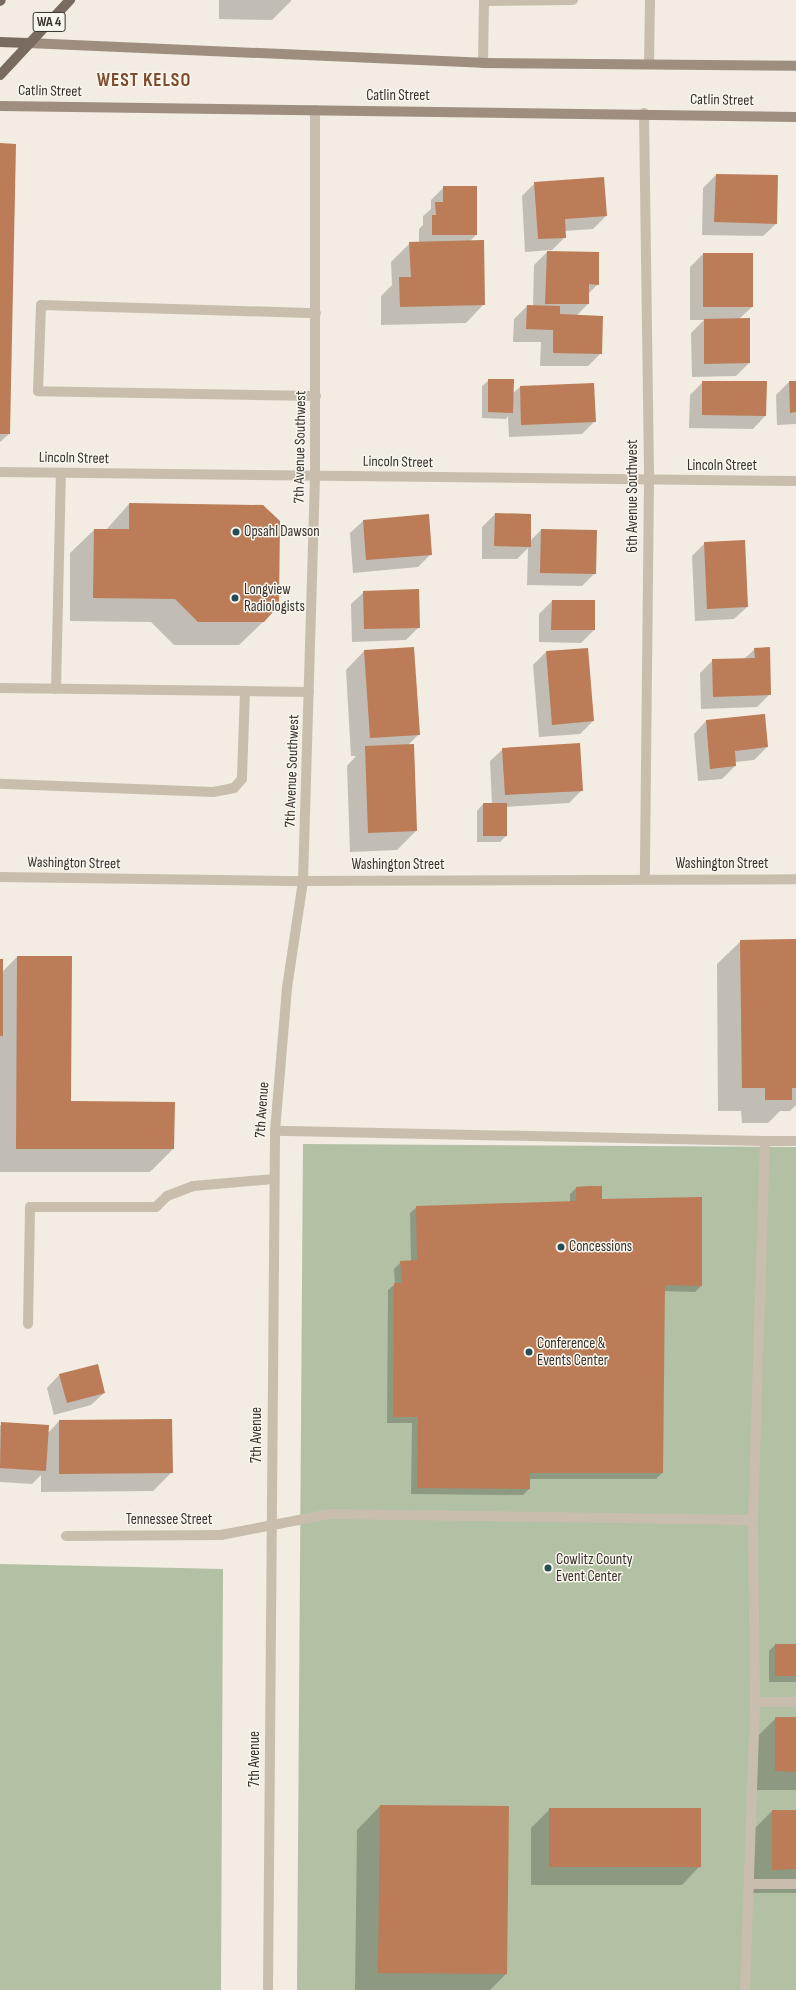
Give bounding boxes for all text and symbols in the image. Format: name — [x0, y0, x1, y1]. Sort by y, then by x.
road number: WA 4 — [32, 10, 66, 34]
district label: WEST KELSO — [97, 70, 191, 92]
street label: Catlin Street — [18, 81, 82, 101]
street label: Catlin Street — [366, 87, 430, 105]
street label: Catlin Street — [690, 90, 754, 110]
street label: 7th Avenue Southwest — [290, 390, 310, 504]
street label: 6th Avenue Southwest — [624, 439, 642, 553]
street label: Lincoln Street — [39, 448, 109, 468]
street label: Lincoln Street — [363, 452, 433, 472]
street label: Lincoln Street — [687, 457, 757, 475]
place label: Opsahl Dawson — [244, 523, 320, 541]
marker: Opsahl Dawson — [231, 527, 241, 537]
place label: Longview Radiologists — [244, 580, 305, 615]
marker: Longview Radiologists — [229, 592, 241, 604]
street label: 7th Avenue Southwest — [281, 714, 303, 828]
street label: Washington Street — [27, 853, 121, 873]
street label: Washington Street — [675, 855, 769, 873]
street label: Washington Street — [351, 856, 445, 874]
street label: 7th Avenue — [251, 1081, 273, 1139]
place label: Concessions — [569, 1238, 632, 1256]
marker: Concessions — [556, 1242, 566, 1252]
place label: Conference & Events Center — [537, 1334, 608, 1369]
marker: Conference & Events Center — [524, 1347, 534, 1357]
street label: 7th Avenue — [248, 1407, 266, 1463]
street label: Tennessee Street — [126, 1511, 212, 1529]
place label: Cowlitz County Event Center — [556, 1550, 633, 1585]
marker: Cowlitz County Event Center — [543, 1563, 553, 1573]
street label: 7th Avenue — [246, 1731, 264, 1787]

